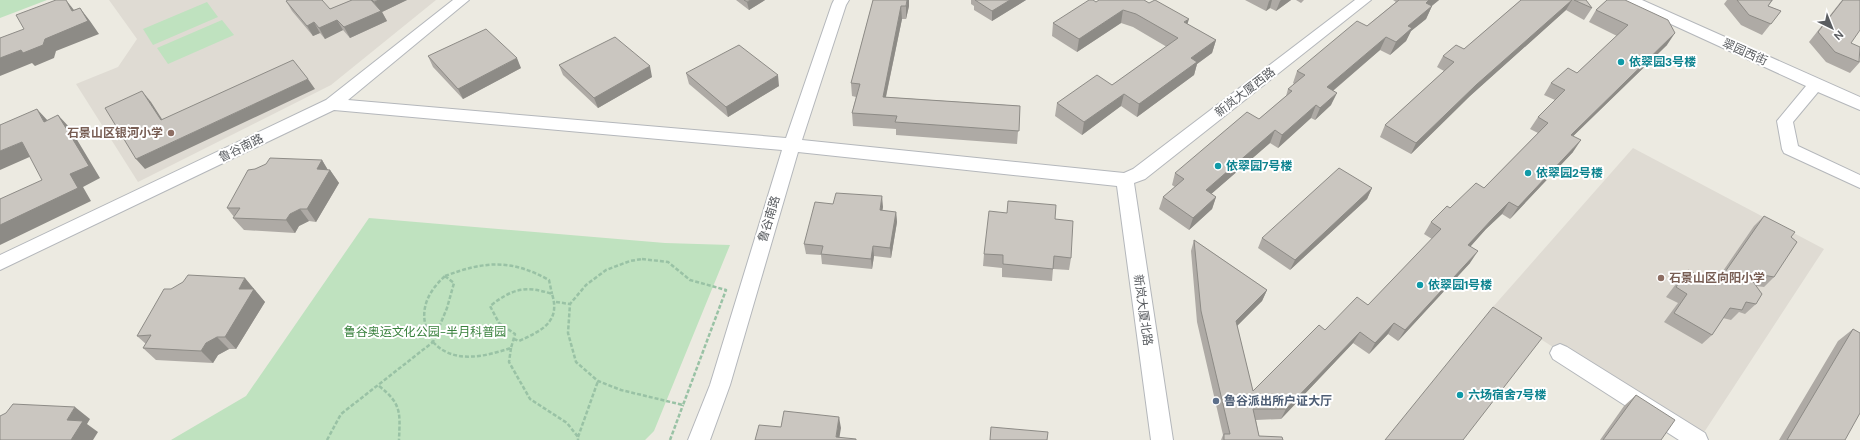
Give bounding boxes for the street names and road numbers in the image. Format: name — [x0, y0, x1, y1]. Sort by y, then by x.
street label: 翠园西街 — [1720, 35, 1770, 69]
street label: 新岚大厦西路 — [1212, 64, 1278, 120]
street label: 鲁谷南路 — [216, 130, 266, 166]
street label: 鲁谷南路 — [754, 194, 784, 244]
street label: 新岚大厦北路 — [1130, 273, 1156, 347]

